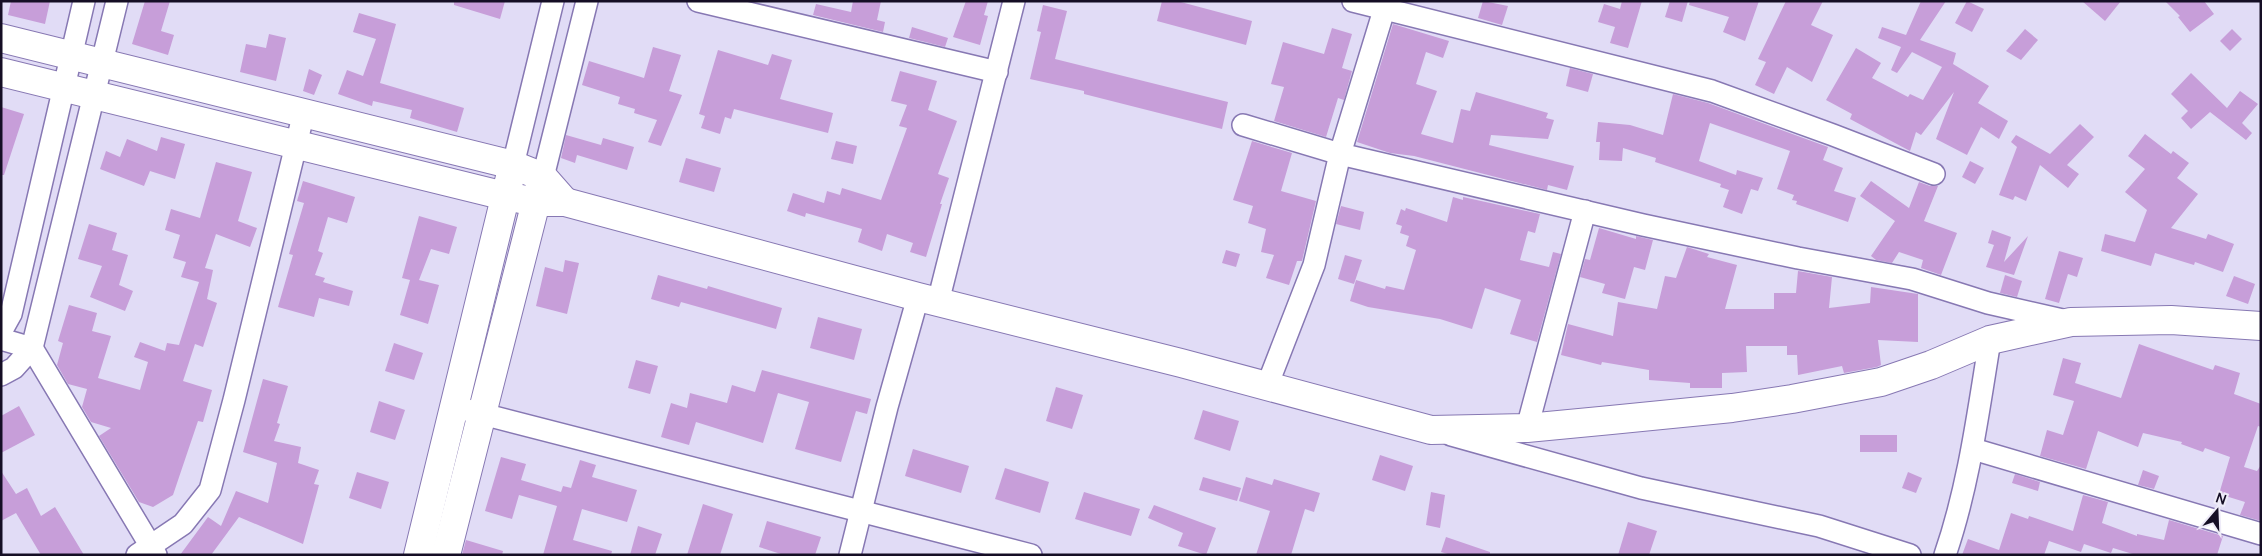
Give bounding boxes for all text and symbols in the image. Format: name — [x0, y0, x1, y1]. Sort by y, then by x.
north arrow — [2192, 486, 2242, 536]
text: N — [2214, 488, 2229, 509]

